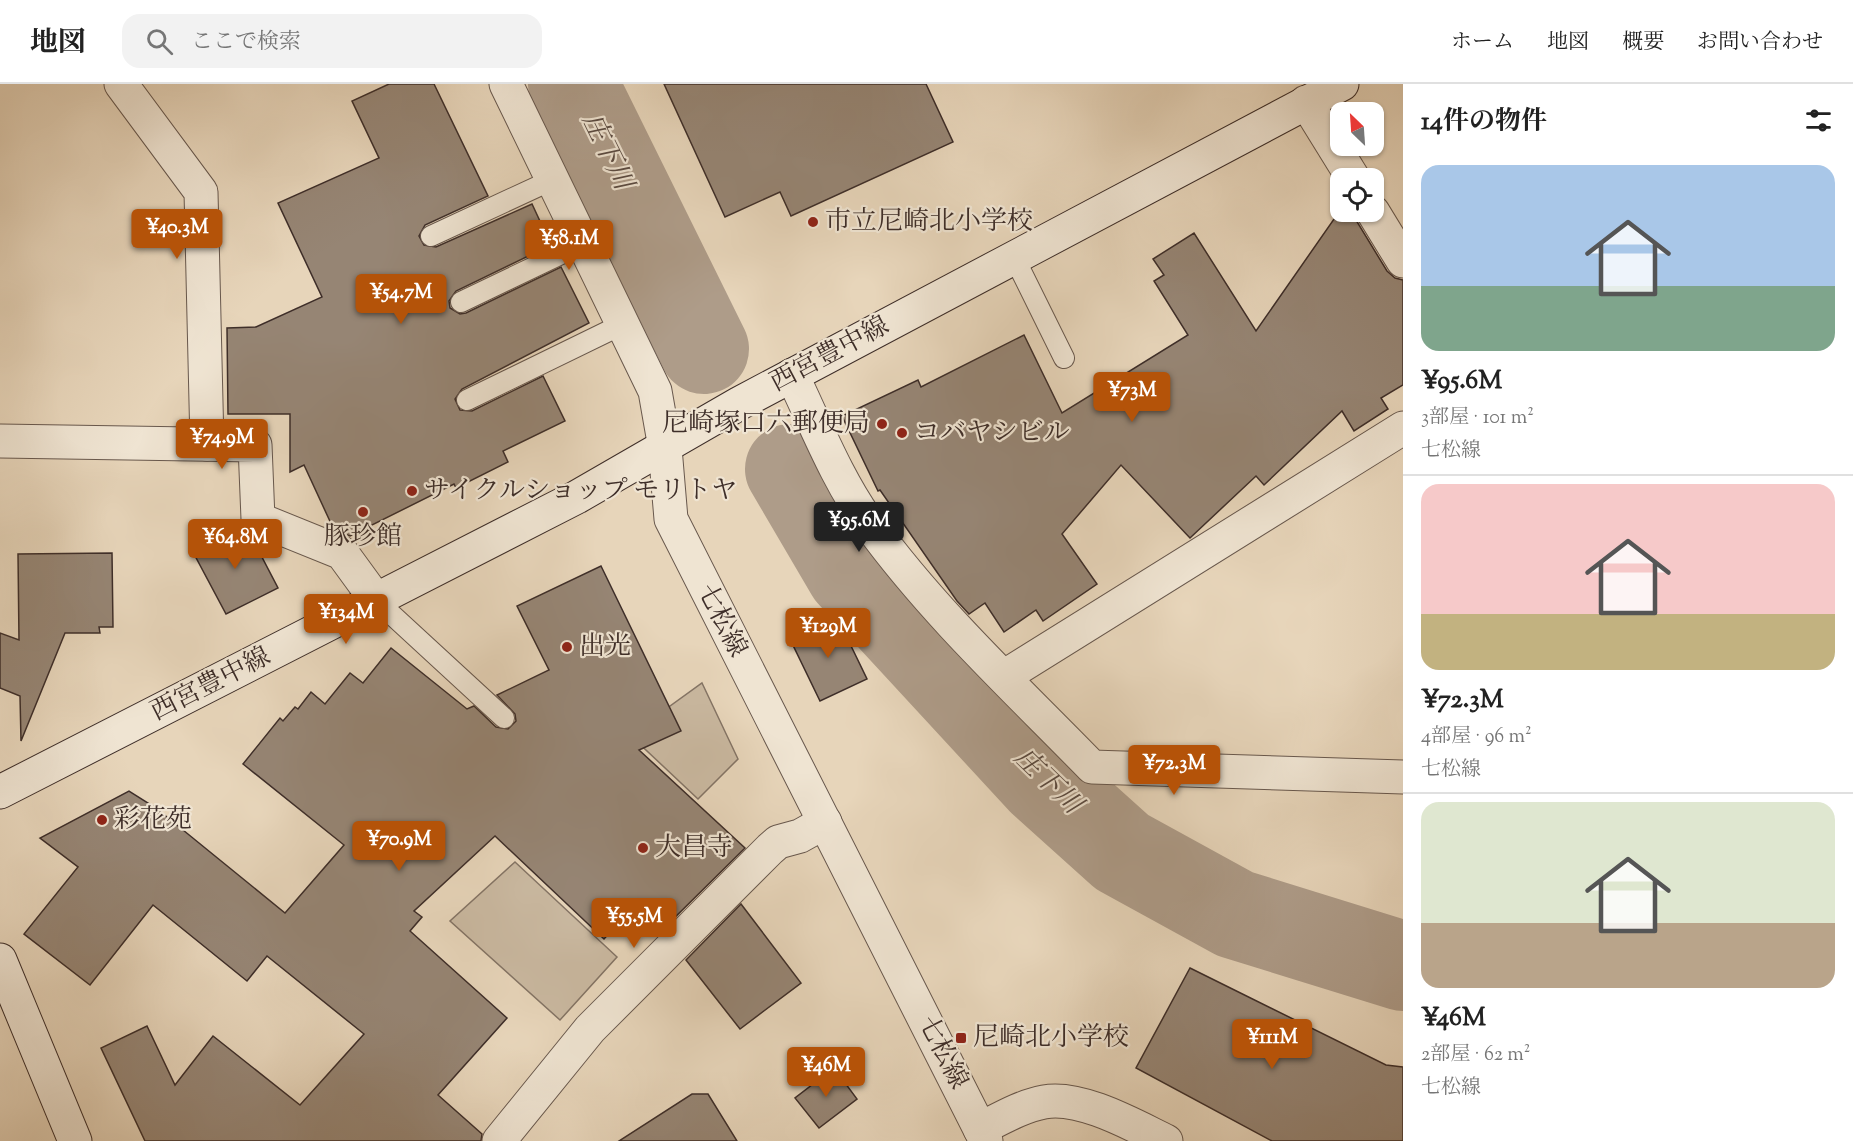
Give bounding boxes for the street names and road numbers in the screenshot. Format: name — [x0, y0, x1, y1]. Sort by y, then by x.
street label: 西宮豊中線 — [764, 308, 896, 402]
street label: 七松線 — [687, 578, 755, 664]
street label: 西宮豊中線 — [145, 639, 277, 731]
street label: 七松線 — [908, 1010, 976, 1096]

